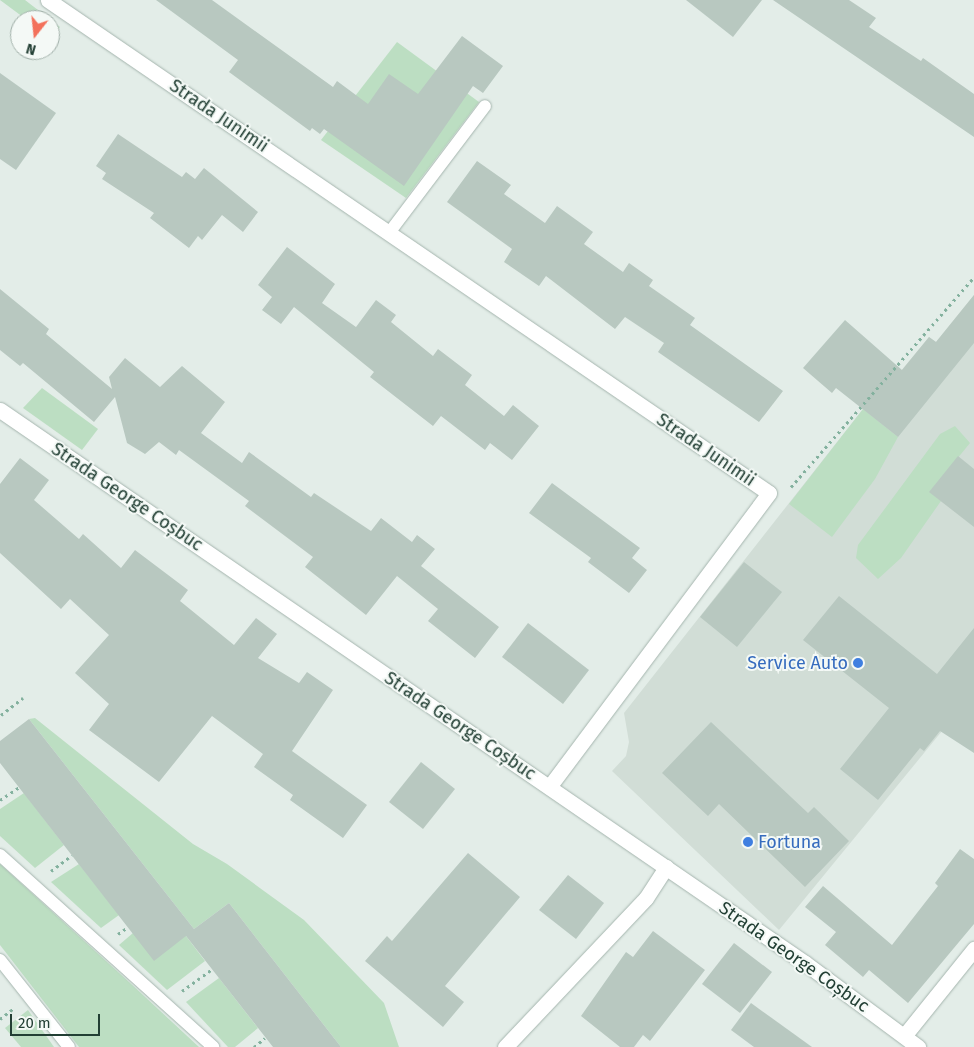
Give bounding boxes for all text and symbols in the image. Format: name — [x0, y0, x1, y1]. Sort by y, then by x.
north arrow — [10, 10, 60, 60]
text: N — [24, 39, 38, 58]
street label: Strada Junimii — [165, 75, 273, 157]
street label: Strada Junimii — [652, 409, 760, 491]
street label: Strada George Coșbuc — [47, 438, 207, 556]
place label: Service Auto — [747, 652, 848, 674]
marker: Service Auto — [852, 657, 864, 669]
street label: Strada George Coșbuc — [380, 667, 540, 785]
place label: Fortuna — [758, 831, 821, 853]
marker: Fortuna — [742, 836, 754, 848]
street label: Strada George Coșbuc — [715, 897, 873, 1017]
scale bar — [12, 1004, 102, 1036]
text: 20 m — [18, 1014, 51, 1032]

